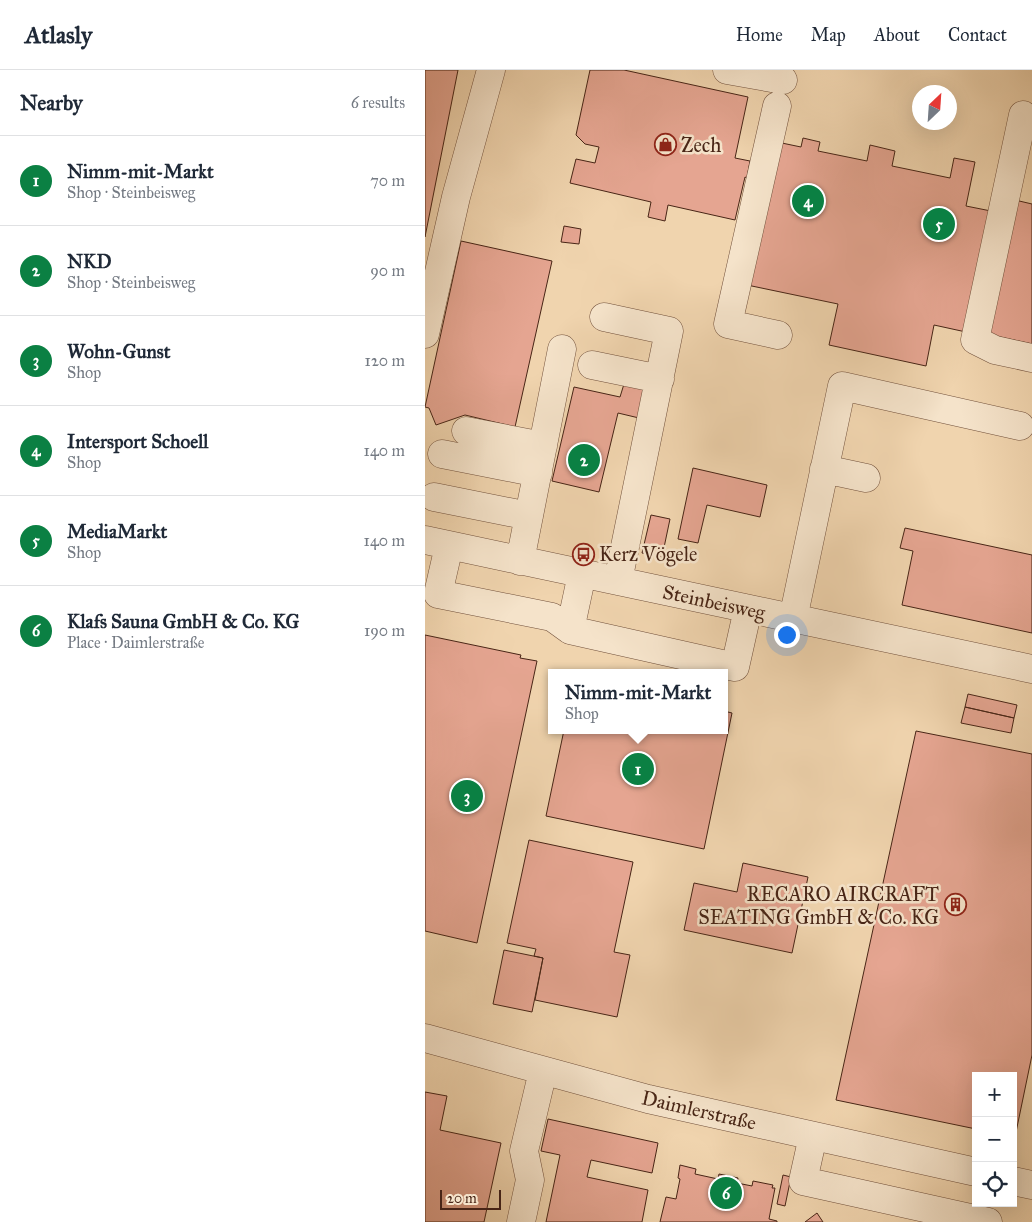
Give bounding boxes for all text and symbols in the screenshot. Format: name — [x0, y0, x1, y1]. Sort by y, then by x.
text: Atlasly — [25, 20, 92, 50]
text: Home — [736, 24, 783, 46]
text: Map — [811, 24, 846, 46]
text: About — [874, 24, 920, 46]
text: Contact — [948, 24, 1007, 46]
north arrow — [912, 85, 957, 130]
text: Nearby — [20, 90, 83, 116]
text: 6 results — [351, 93, 405, 112]
shop icon: Zech — [653, 133, 677, 157]
place label: Zech — [681, 133, 721, 157]
text: Nimm-mit-Markt — [67, 160, 214, 183]
text: 1 — [33, 171, 39, 190]
text: 70 m — [370, 171, 405, 190]
pin: 4 — [792, 182, 824, 220]
text: Shop · Steinbeisweg — [67, 183, 195, 202]
pin: 5 — [923, 205, 955, 243]
text: NKD — [67, 250, 112, 273]
text: 2 — [32, 261, 40, 280]
text: 90 m — [370, 261, 405, 280]
text: Shop · Steinbeisweg — [67, 273, 195, 292]
text: Wohn-Gunst — [67, 340, 170, 363]
text: 3 — [33, 351, 39, 370]
text: 120 m — [365, 351, 405, 370]
text: Shop — [67, 363, 101, 382]
text: Intersport Schoell — [67, 430, 209, 453]
text: 4 — [32, 441, 40, 460]
text: 140 m — [364, 441, 405, 460]
pin: 2 — [568, 441, 600, 479]
text: Shop — [67, 453, 101, 472]
text: MediaMarkt — [67, 520, 167, 543]
text: 5 — [32, 531, 40, 550]
text: 140 m — [364, 531, 405, 550]
bus stop icon: Kerz Vögele — [571, 542, 595, 566]
place label: Kerz Vögele — [599, 542, 697, 567]
text: Shop — [67, 543, 101, 562]
street label: Steinbeisweg — [660, 579, 768, 626]
text: Klafs Sauna GmbH & Co. KG — [67, 610, 299, 633]
text: 6 — [32, 621, 40, 640]
text: 190 m — [364, 621, 405, 640]
your location — [774, 622, 800, 648]
text: Place · Daimlerstraße — [67, 633, 204, 652]
popup — [548, 669, 728, 734]
text: Nimm-mit-Markt — [565, 681, 711, 704]
text: Shop — [565, 704, 599, 723]
pin: 1 — [622, 750, 654, 788]
pin: 3 — [451, 777, 483, 815]
place label: RECARO AIRCRAFT SEATING GmbH & Co. KG — [698, 882, 939, 929]
building icon: RECARO AIRCRAFT SEATING GmbH & Co. KG — [943, 893, 967, 917]
map controls — [972, 1072, 1017, 1207]
button: + — [972, 1072, 1017, 1117]
street label: Daimlerstraße — [639, 1085, 759, 1135]
button: − — [972, 1117, 1017, 1162]
button: locate — [972, 1162, 1017, 1207]
pin: 6 — [710, 1174, 742, 1212]
scale bar — [440, 1187, 501, 1210]
text: 20 m — [447, 1190, 477, 1207]

